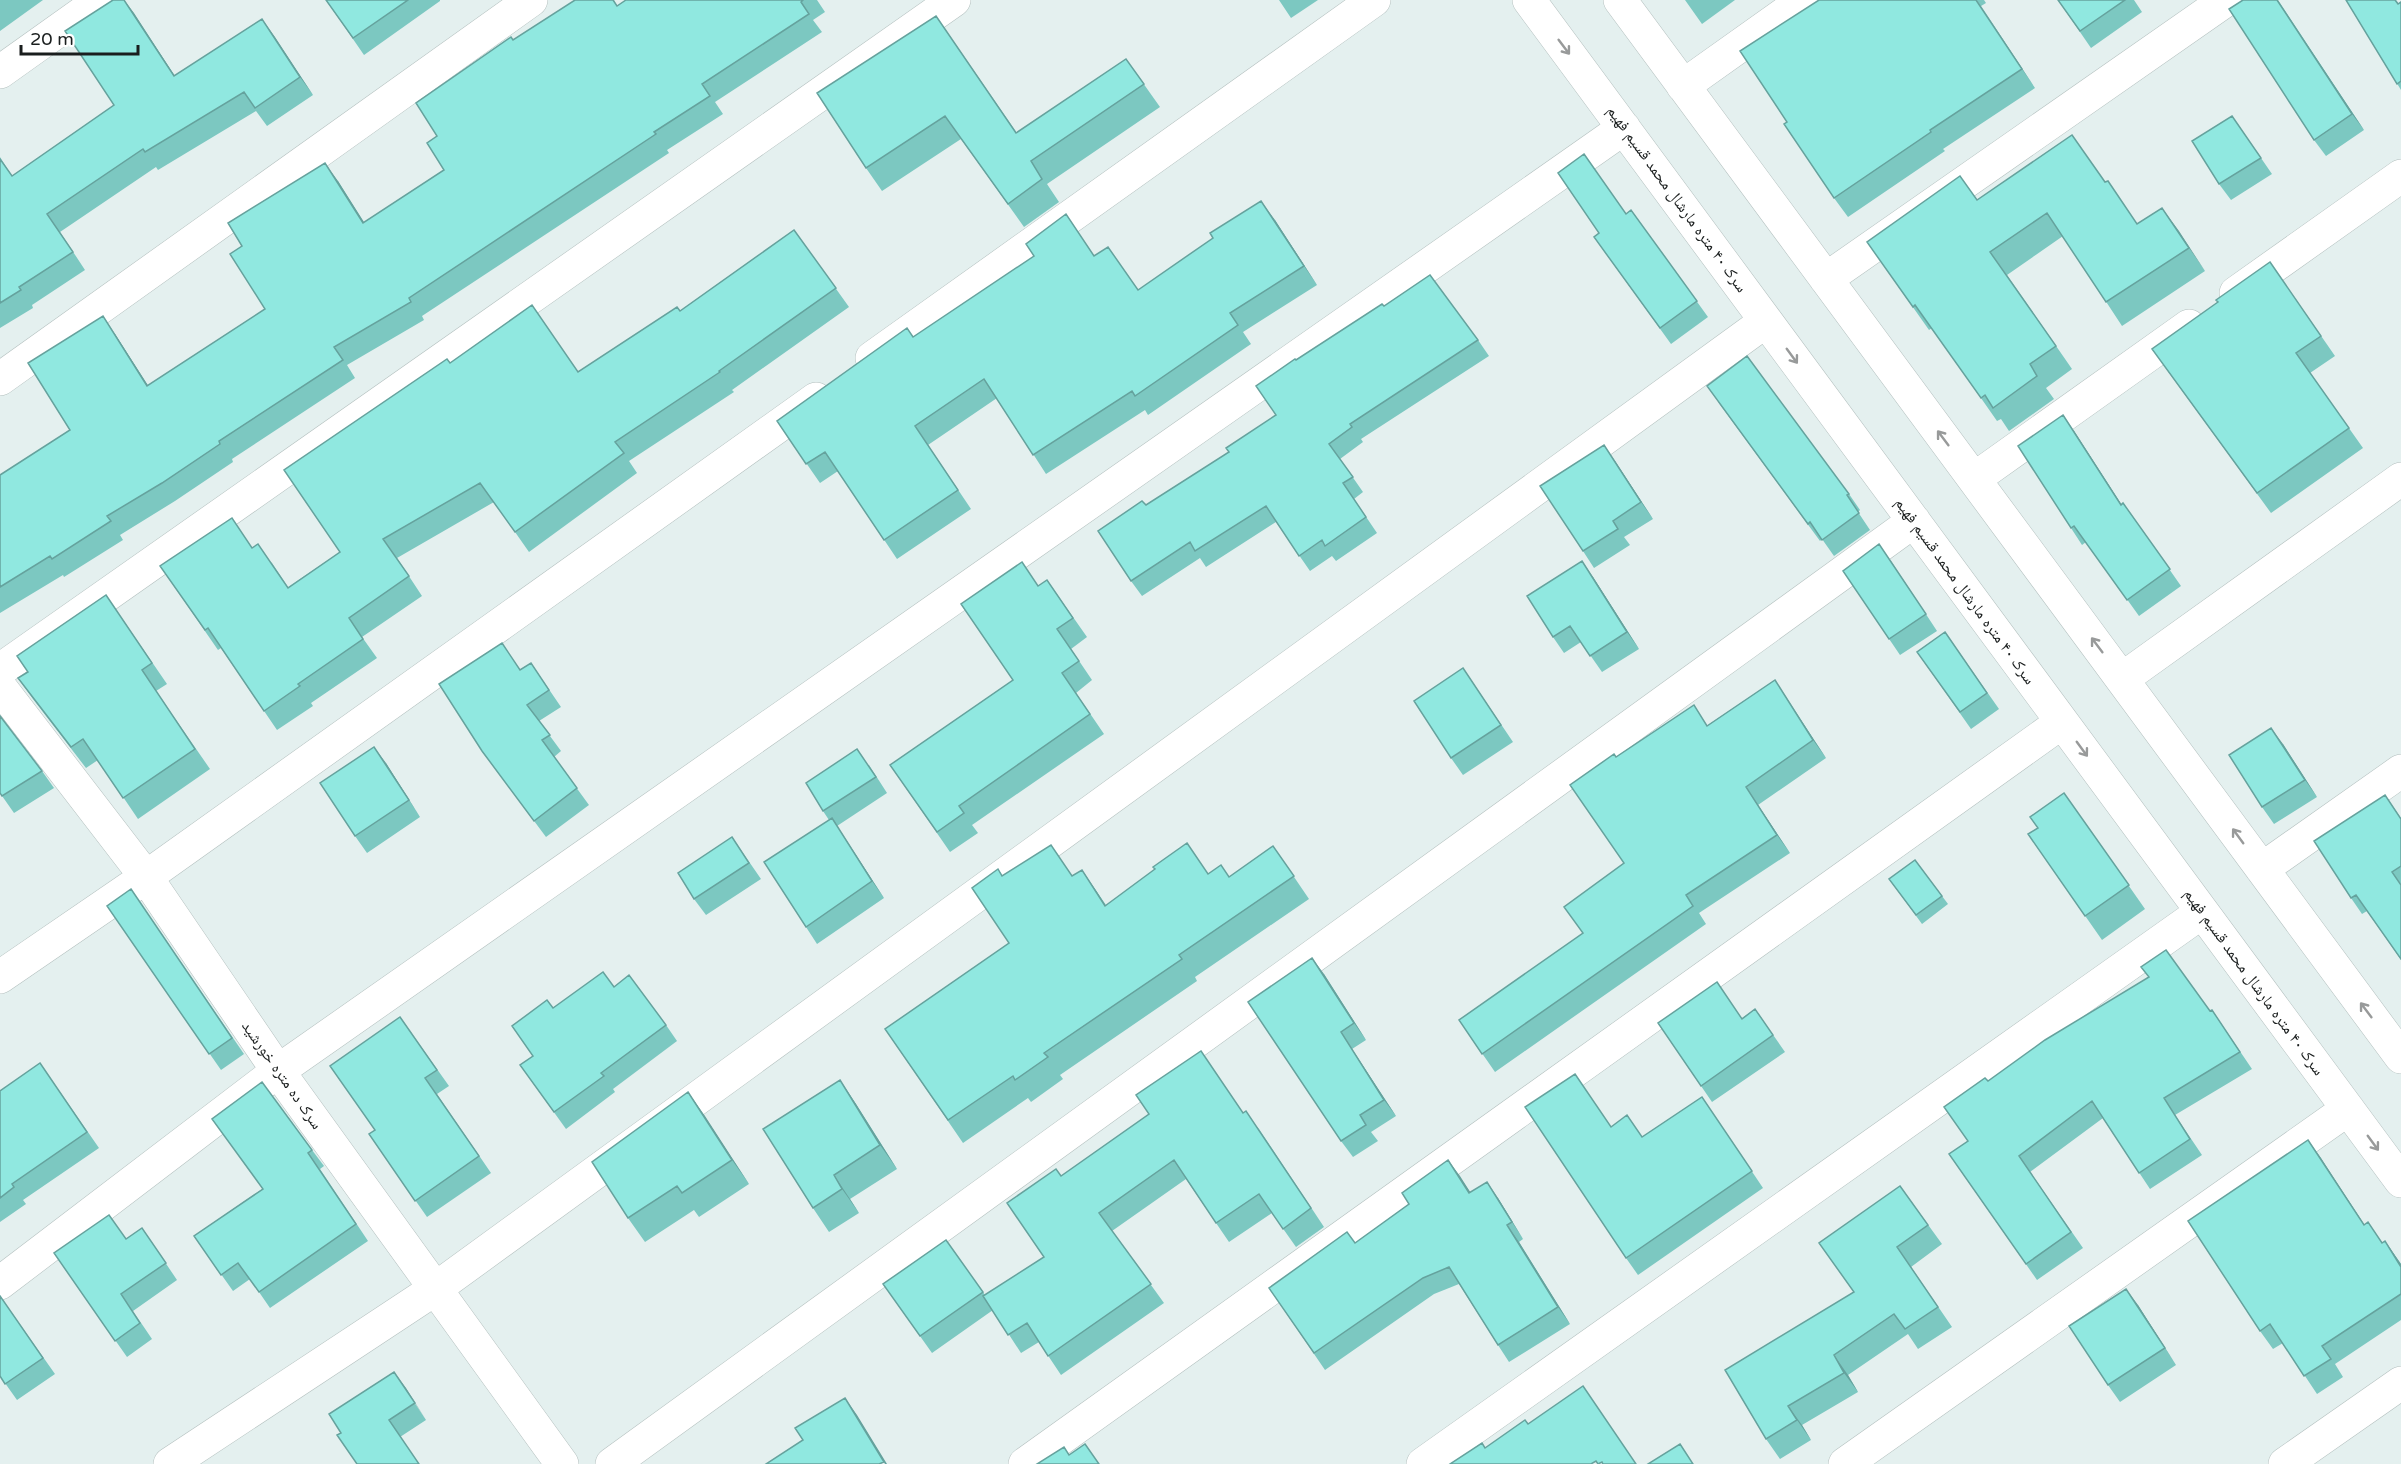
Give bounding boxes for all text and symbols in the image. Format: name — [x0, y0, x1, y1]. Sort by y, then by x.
scale bar — [21, 18, 138, 56]
text: 20 m — [30, 28, 74, 50]
one-way arrow — [1557, 39, 1570, 55]
street label: سرک ۴۰ متره مارشال محمد قسیم فهیم — [1602, 102, 1752, 296]
one-way arrow — [1786, 347, 1798, 363]
one-way arrow — [1937, 430, 1950, 446]
street label: سرک ۴۰ متره مارشال محمد قسیم فهیم — [1890, 494, 2040, 688]
one-way arrow — [2091, 638, 2103, 654]
one-way arrow — [2076, 741, 2089, 757]
one-way arrow — [2231, 829, 2244, 845]
street label: سرک ۴۰ متره مارشال محمد قسیم فهیم — [2179, 885, 2329, 1079]
one-way arrow — [2360, 1002, 2372, 1018]
street label: سرک ده متره خورشید — [237, 1017, 327, 1133]
one-way arrow — [2366, 1134, 2379, 1150]

